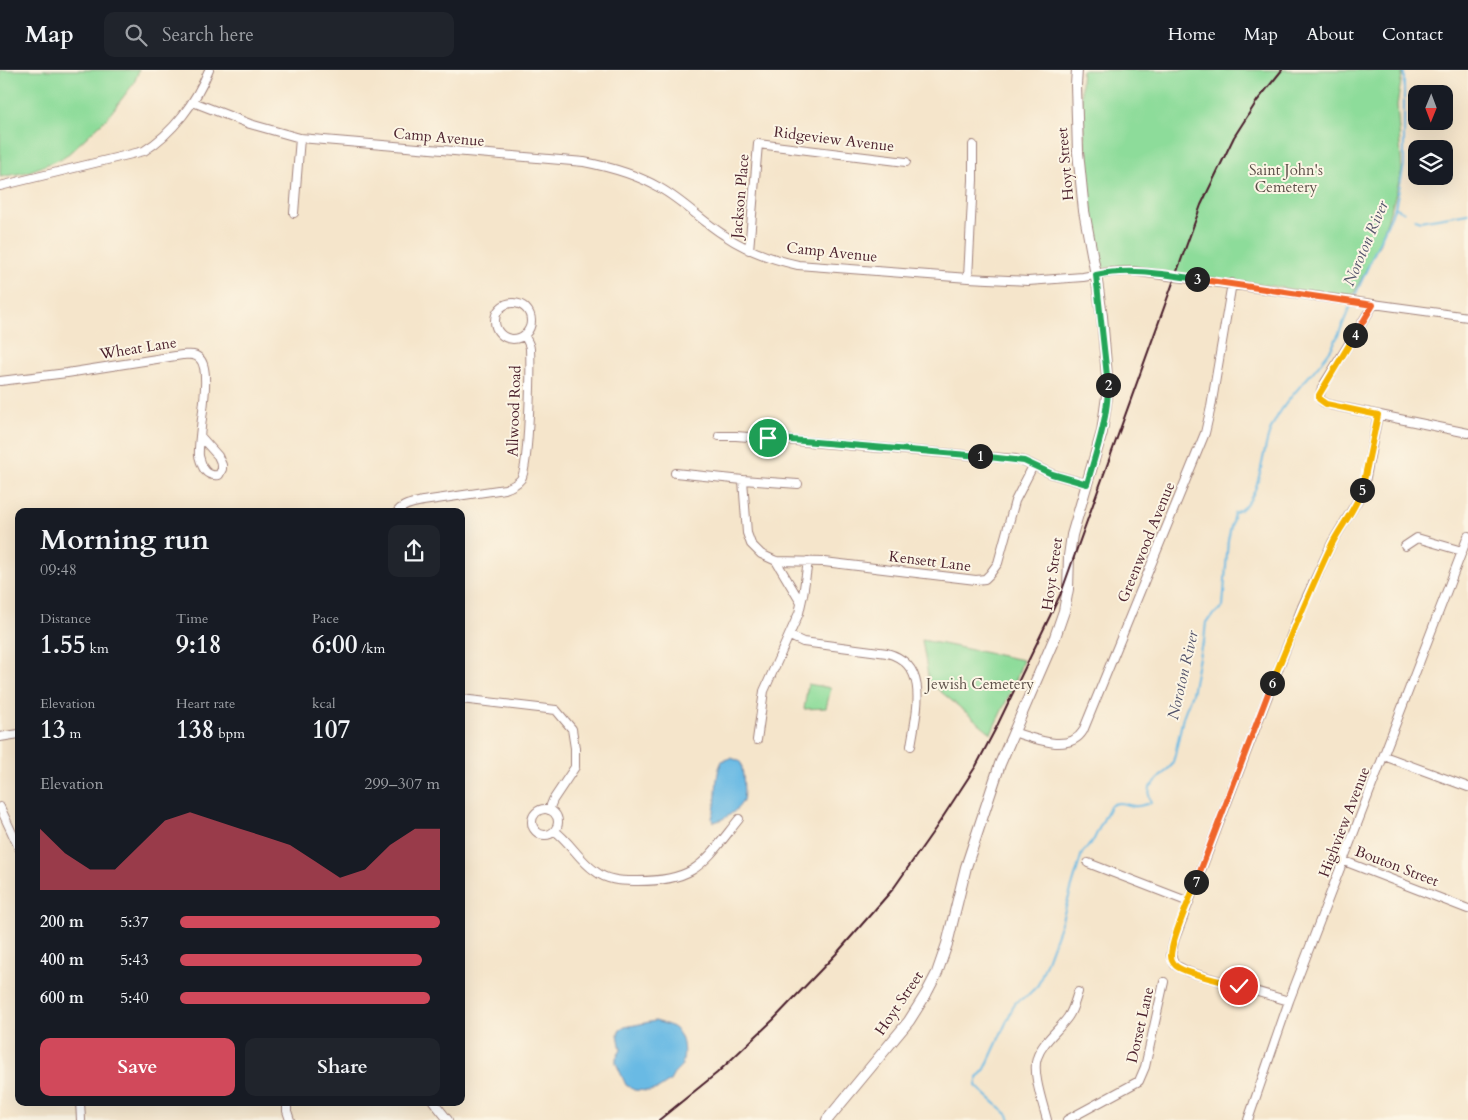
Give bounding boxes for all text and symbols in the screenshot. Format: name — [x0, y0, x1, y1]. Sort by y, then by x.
search box — [104, 12, 454, 57]
text: Map — [25, 18, 74, 51]
icon: search — [122, 21, 150, 49]
text: Search here — [162, 22, 254, 48]
text: Home — [1168, 22, 1216, 47]
text: Map — [1244, 22, 1278, 47]
text: About — [1306, 22, 1354, 47]
text: Contact — [1382, 22, 1443, 47]
north arrow — [1408, 85, 1452, 130]
map controls — [1408, 85, 1453, 185]
street label: Ridgeview Avenue — [773, 122, 896, 156]
street label: Camp Avenue — [393, 123, 486, 151]
street label: Hoyt Street — [1052, 126, 1078, 201]
button: layers — [1408, 140, 1453, 185]
street label: Jackson Place — [726, 153, 754, 241]
park label: Saint John's Cemetery — [1249, 160, 1323, 197]
water label: Noroton River — [1338, 197, 1394, 289]
street label: Camp Avenue — [786, 237, 879, 267]
pin: 3 — [1184, 266, 1210, 292]
text: 3 — [1194, 270, 1201, 289]
pin: 4 — [1342, 322, 1368, 348]
text: 4 — [1352, 326, 1359, 345]
street label: Wheat Lane — [97, 332, 178, 364]
street label: Allwood Road — [502, 365, 526, 457]
pin: 2 — [1096, 372, 1120, 398]
text: 2 — [1105, 376, 1112, 395]
pin — [747, 417, 789, 459]
icon: arrive — [754, 424, 782, 452]
pin: 1 — [968, 444, 992, 468]
text: 1 — [977, 447, 984, 466]
pin: 5 — [1350, 478, 1374, 502]
street label: Greenwood Avenue — [1113, 479, 1179, 605]
text: 5 — [1359, 481, 1366, 500]
text: Morning run — [40, 521, 209, 559]
button: share — [388, 525, 440, 577]
street label: Hoyt Street — [1037, 536, 1067, 612]
street label: Kensett Lane — [888, 546, 972, 576]
text: 09:48 — [40, 559, 77, 581]
text: Distance — [40, 609, 91, 628]
text: Time — [176, 609, 208, 628]
text: Pace — [312, 609, 339, 628]
text: 1.55 — [40, 628, 86, 662]
text: 9:18 — [176, 628, 222, 662]
text: 6:00 — [312, 628, 358, 662]
water label: Noroton River — [1162, 628, 1204, 722]
text: km — [86, 639, 109, 658]
text: /km — [358, 639, 385, 658]
pin: 6 — [1260, 670, 1284, 696]
park label: Jewish Cemetery — [924, 674, 1034, 694]
text: 6 — [1269, 674, 1276, 693]
text: Elevation — [40, 694, 96, 713]
text: Heart rate — [176, 694, 235, 713]
text: kcal — [312, 694, 336, 713]
text: 13 — [40, 713, 66, 747]
text: 138 — [176, 713, 214, 747]
text: 107 — [312, 713, 350, 747]
text: m — [66, 724, 81, 743]
text: bpm — [214, 724, 245, 743]
street label: Highview Avenue — [1314, 764, 1374, 880]
text: Elevation — [40, 773, 104, 795]
text: 299–307 m — [364, 773, 440, 795]
street label: Bouton Street — [1352, 841, 1442, 891]
pin: 7 — [1184, 870, 1208, 894]
text: 7 — [1193, 873, 1200, 892]
text: 200 m — [40, 911, 84, 933]
text: 5:37 — [120, 911, 149, 933]
text: 400 m — [40, 949, 84, 971]
text: 5:43 — [120, 949, 149, 971]
pin — [1218, 965, 1260, 1007]
street label: Hoyt Street — [870, 967, 928, 1039]
icon: check — [1225, 972, 1253, 1000]
street label: Dorset Lane — [1122, 985, 1158, 1065]
text: 600 m — [40, 987, 84, 1009]
text: 5:40 — [120, 987, 149, 1009]
button: Save — [40, 1038, 235, 1096]
button: Share — [245, 1038, 440, 1096]

